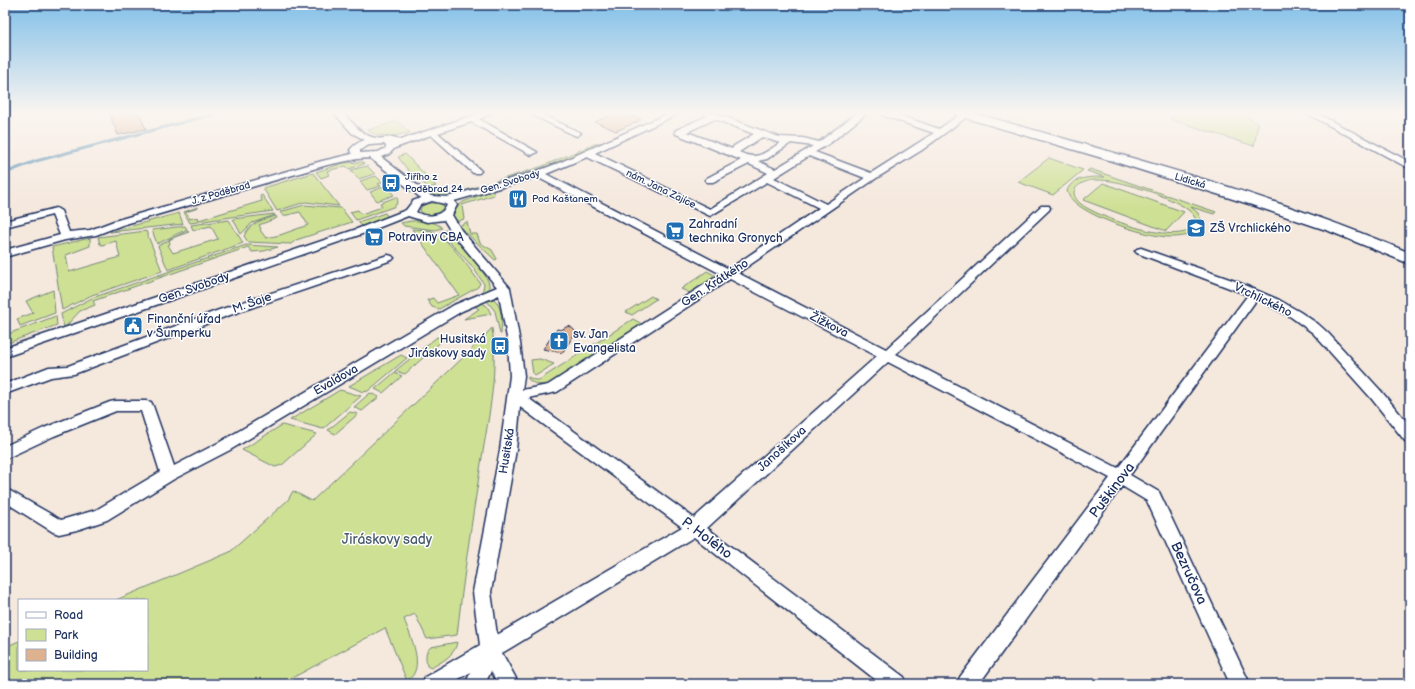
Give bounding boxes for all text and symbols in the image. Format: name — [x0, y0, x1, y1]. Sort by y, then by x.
street label: Gen. Svobody — [479, 167, 542, 197]
street label: nám. Jana Zajíce — [624, 167, 698, 211]
place label: Jiřího z Poděbrad 24 — [405, 171, 463, 195]
street label: Lidická — [1173, 171, 1207, 191]
bus stop icon: Jiřího z Poděbrad 24 — [380, 172, 402, 194]
street label: J. z Poděbrad — [190, 179, 252, 207]
restaurant icon: Pod Kaštanem — [507, 188, 529, 210]
place label: Pod Kaštanem — [532, 193, 598, 205]
place label: Zahradní technika Gronych — [688, 217, 783, 246]
school or university icon: ZŠ Vrchlického — [1185, 217, 1207, 239]
supermarket icon: Zahradní technika Gronych — [664, 220, 686, 242]
place label: ZŠ Vrchlického — [1209, 220, 1291, 236]
supermarket icon: Potraviny CBA — [363, 226, 385, 248]
place label: Potraviny CBA — [388, 230, 464, 245]
street label: Gen. Krátkého — [679, 256, 752, 310]
street label: Gen. Svobody — [157, 269, 232, 307]
street label: Vrchlického — [1232, 280, 1295, 321]
street label: M. Šaje — [230, 288, 274, 317]
street label: Žižkova — [806, 308, 851, 341]
place label: Finanční úřad v Šumperku — [146, 312, 221, 341]
public building icon: Finanční úřad v Šumperku — [122, 315, 144, 337]
place label: sv. Jan Evangelista — [573, 327, 636, 356]
church icon: sv. Jan Evangelista — [548, 330, 570, 352]
place label: Husitská Jiráskovy sady — [409, 332, 487, 361]
bus stop icon: Husitská Jiráskovy sady — [489, 335, 511, 357]
street label: Evaldova — [311, 361, 361, 399]
street label: Janošíkova — [754, 423, 810, 475]
street label: Husitská — [496, 427, 518, 475]
street label: Puškinova — [1086, 459, 1138, 521]
street label: P. Holého — [678, 513, 736, 563]
park label: Jiráskovy sady — [342, 531, 433, 548]
street label: Bezručova — [1167, 539, 1211, 607]
legend — [18, 599, 148, 671]
text: Road — [54, 608, 83, 623]
text: Park — [54, 628, 78, 643]
text: Building — [54, 648, 98, 663]

